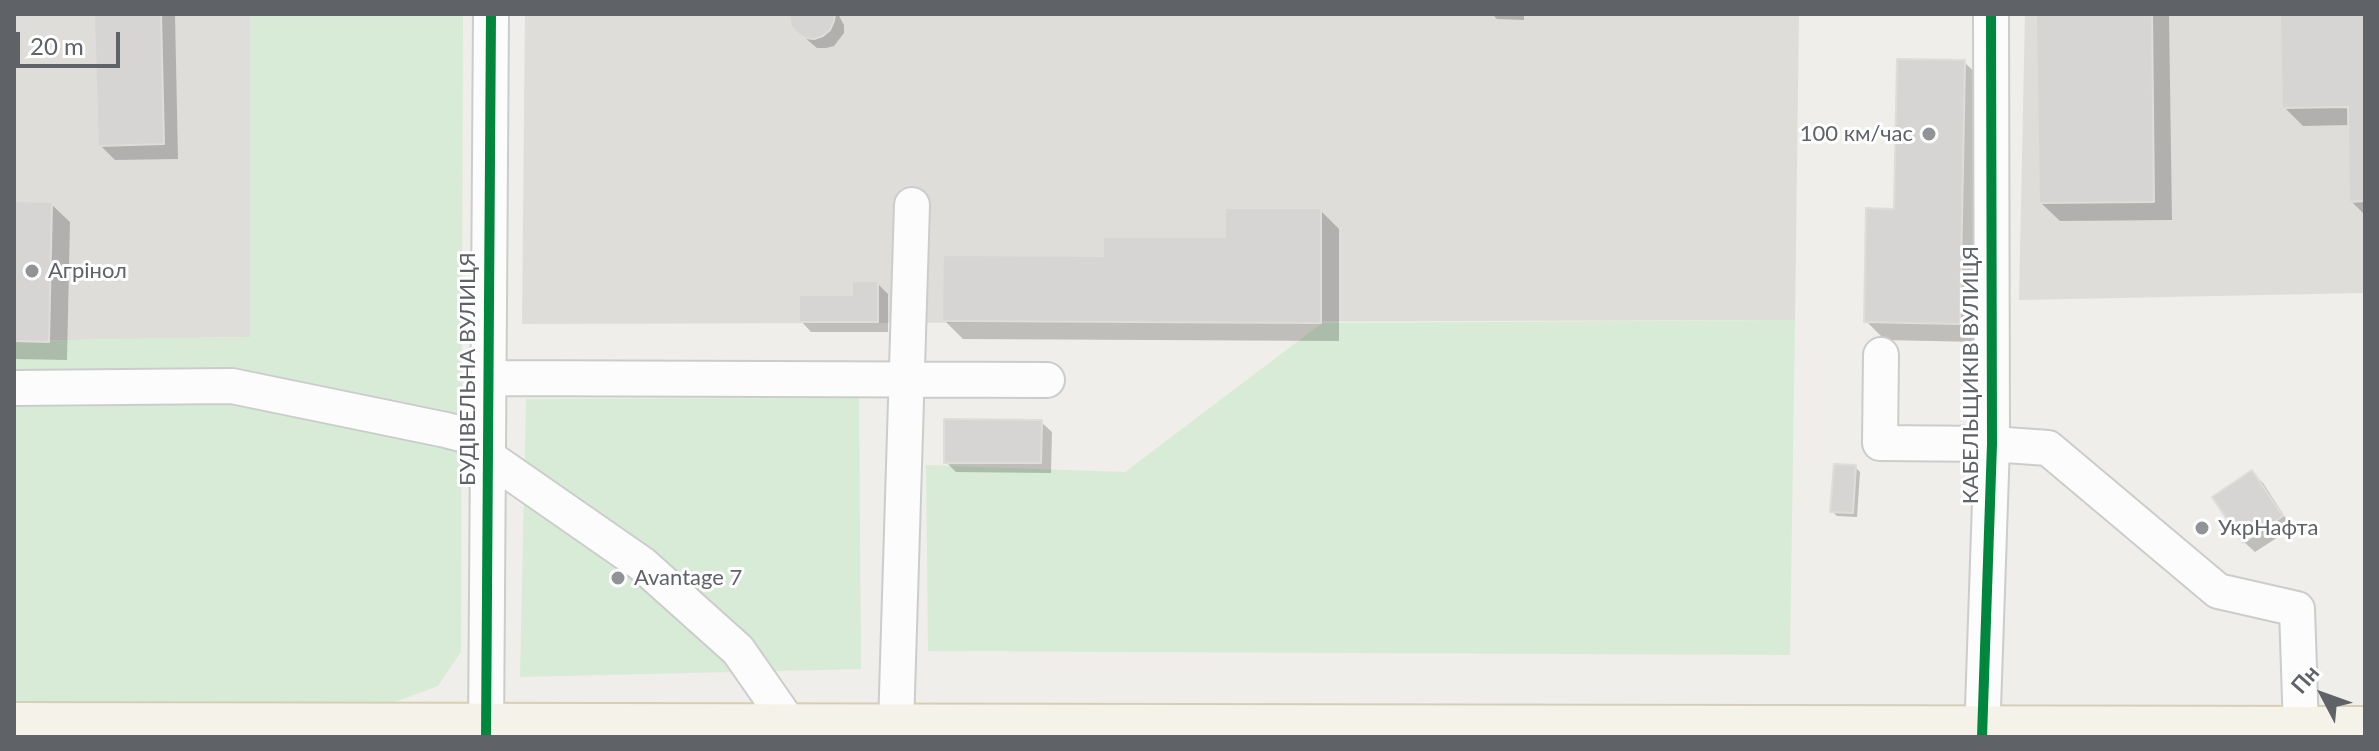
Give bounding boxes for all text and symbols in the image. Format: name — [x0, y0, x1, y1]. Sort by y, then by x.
scale bar — [20, 16, 124, 66]
text: 20 m — [30, 31, 84, 60]
place label: 100 км/час — [1800, 121, 1913, 147]
marker: 100 км/час — [1920, 125, 1938, 143]
street label: КАБЕЛЬЩИКІВ ВУЛИЦЯ — [1958, 246, 1984, 504]
street label: БУДІВЕЛЬНА ВУЛИЦЯ — [455, 252, 481, 486]
place label: Агрінол — [48, 258, 127, 284]
marker: Агрінол — [23, 262, 41, 280]
place label: УкрНафта — [2218, 515, 2318, 541]
marker: УкрНафта — [2193, 519, 2211, 537]
place label: Avantage 7 — [634, 565, 742, 591]
marker: Avantage 7 — [609, 569, 627, 587]
north arrow — [2283, 655, 2363, 735]
text: Пн — [2285, 659, 2324, 699]

